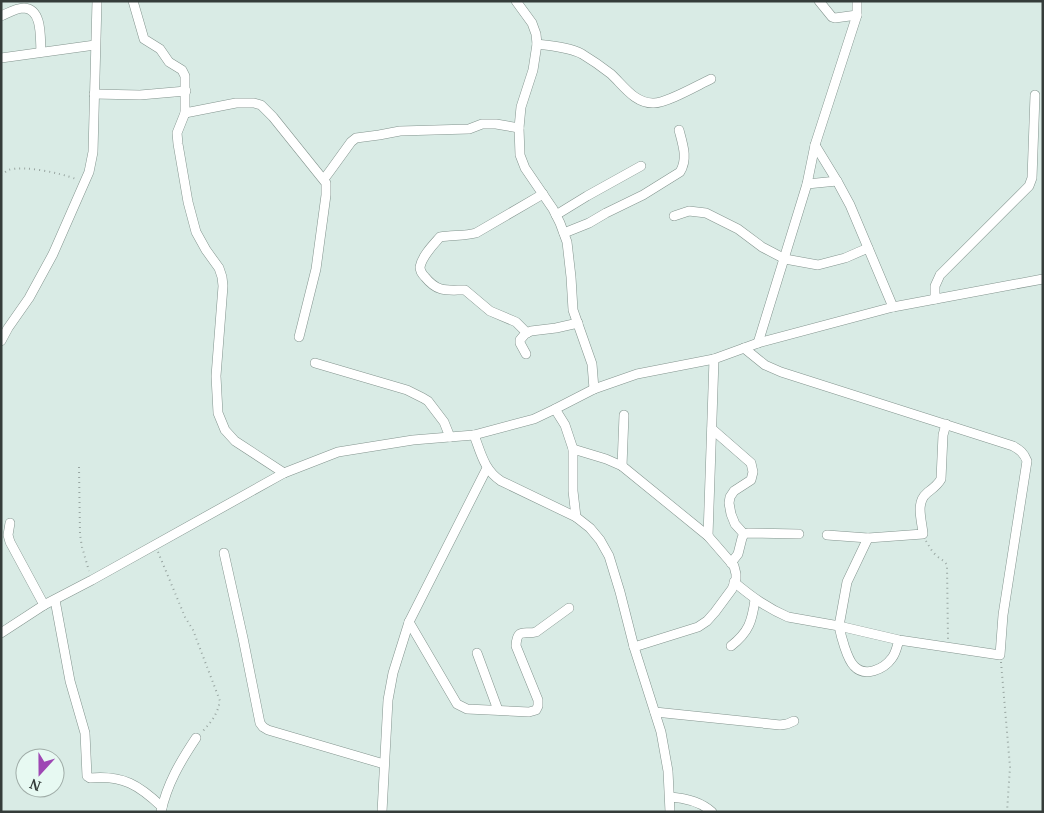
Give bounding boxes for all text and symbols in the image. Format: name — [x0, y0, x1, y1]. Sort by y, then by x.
north arrow — [15, 748, 65, 798]
text: N — [26, 775, 44, 796]

